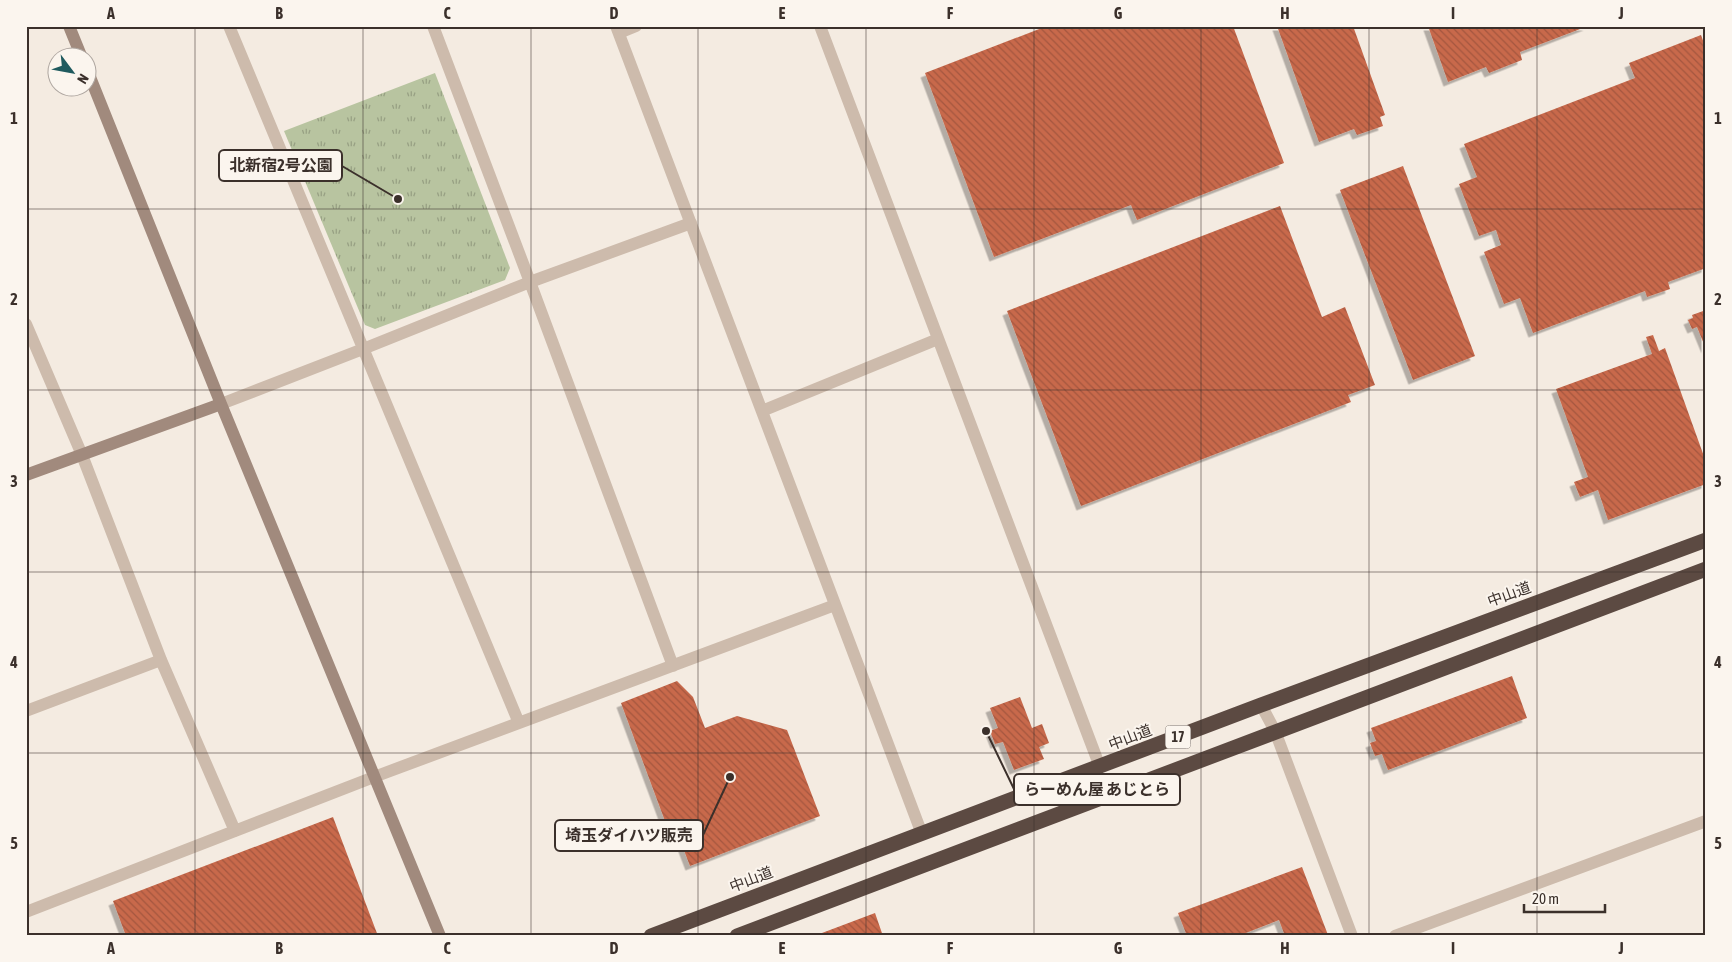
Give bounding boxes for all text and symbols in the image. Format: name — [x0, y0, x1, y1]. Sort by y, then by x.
text: A — [106, 4, 115, 22]
text: B — [275, 4, 283, 22]
text: C — [443, 4, 451, 22]
text: D — [610, 4, 619, 22]
text: E — [779, 4, 786, 22]
text: F — [947, 4, 954, 22]
text: G — [1114, 4, 1123, 22]
text: H — [1280, 4, 1290, 22]
text: I — [1451, 4, 1455, 22]
text: J — [1617, 4, 1624, 22]
north arrow — [48, 48, 98, 98]
text: N — [74, 71, 92, 87]
text: 1 — [10, 109, 18, 127]
text: 1 — [1714, 109, 1722, 127]
callout: 北新宿2号公園 — [219, 150, 342, 181]
text: 北新宿2号公園 — [229, 156, 333, 174]
text: 2 — [10, 290, 18, 308]
text: 2 — [1714, 290, 1722, 308]
text: 3 — [10, 472, 18, 490]
text: 3 — [1714, 472, 1722, 490]
street label: 中山道 — [1485, 578, 1533, 610]
text: 4 — [9, 653, 18, 671]
text: 4 — [1713, 653, 1722, 671]
street label: 中山道 — [1106, 721, 1154, 753]
road number: 17 — [1166, 726, 1190, 749]
callout: らーめん屋 あじとら — [1014, 774, 1180, 805]
text: らーめん屋 あじとら — [1024, 780, 1170, 798]
callout: 埼玉ダイハツ販売 — [555, 820, 703, 851]
text: 埼玉ダイハツ販売 — [565, 826, 693, 844]
text: 5 — [10, 834, 18, 852]
text: 5 — [1714, 834, 1722, 852]
street label: 中山道 — [727, 863, 775, 895]
scale bar — [1524, 882, 1606, 914]
text: 20 m — [1532, 890, 1559, 907]
text: A — [106, 939, 115, 957]
text: B — [275, 939, 283, 957]
text: C — [443, 939, 451, 957]
text: D — [610, 939, 619, 957]
text: E — [779, 939, 786, 957]
text: F — [947, 939, 954, 957]
text: G — [1114, 939, 1123, 957]
text: H — [1280, 939, 1290, 957]
text: I — [1451, 939, 1455, 957]
text: J — [1617, 939, 1624, 957]

